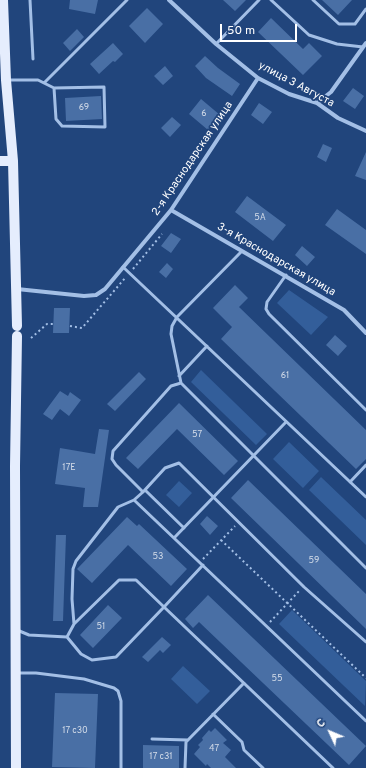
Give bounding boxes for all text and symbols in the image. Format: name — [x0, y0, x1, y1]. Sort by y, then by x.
scale bar — [222, 16, 299, 42]
text: 50 m — [227, 23, 255, 39]
street label: улица 3 Августа — [256, 59, 336, 111]
street label: 2-я Краснодарская улица — [150, 99, 236, 219]
house number: 69 — [79, 103, 89, 113]
house number: 6 — [201, 109, 207, 119]
house number: 5А — [254, 213, 266, 223]
street label: 3-я Краснодарская улица — [214, 221, 338, 299]
house number: 61 — [281, 371, 289, 381]
house number: 57 — [192, 430, 202, 440]
house number: 17Е — [62, 463, 76, 473]
house number: 53 — [152, 552, 164, 562]
house number: 59 — [309, 556, 319, 566]
house number: 51 — [97, 622, 105, 632]
house number: 55 — [271, 674, 283, 684]
north arrow — [310, 712, 350, 752]
text: С — [314, 716, 329, 731]
house number: 17 с30 — [62, 726, 88, 736]
house number: 47 — [209, 744, 219, 754]
house number: 17 с31 — [149, 752, 173, 762]

